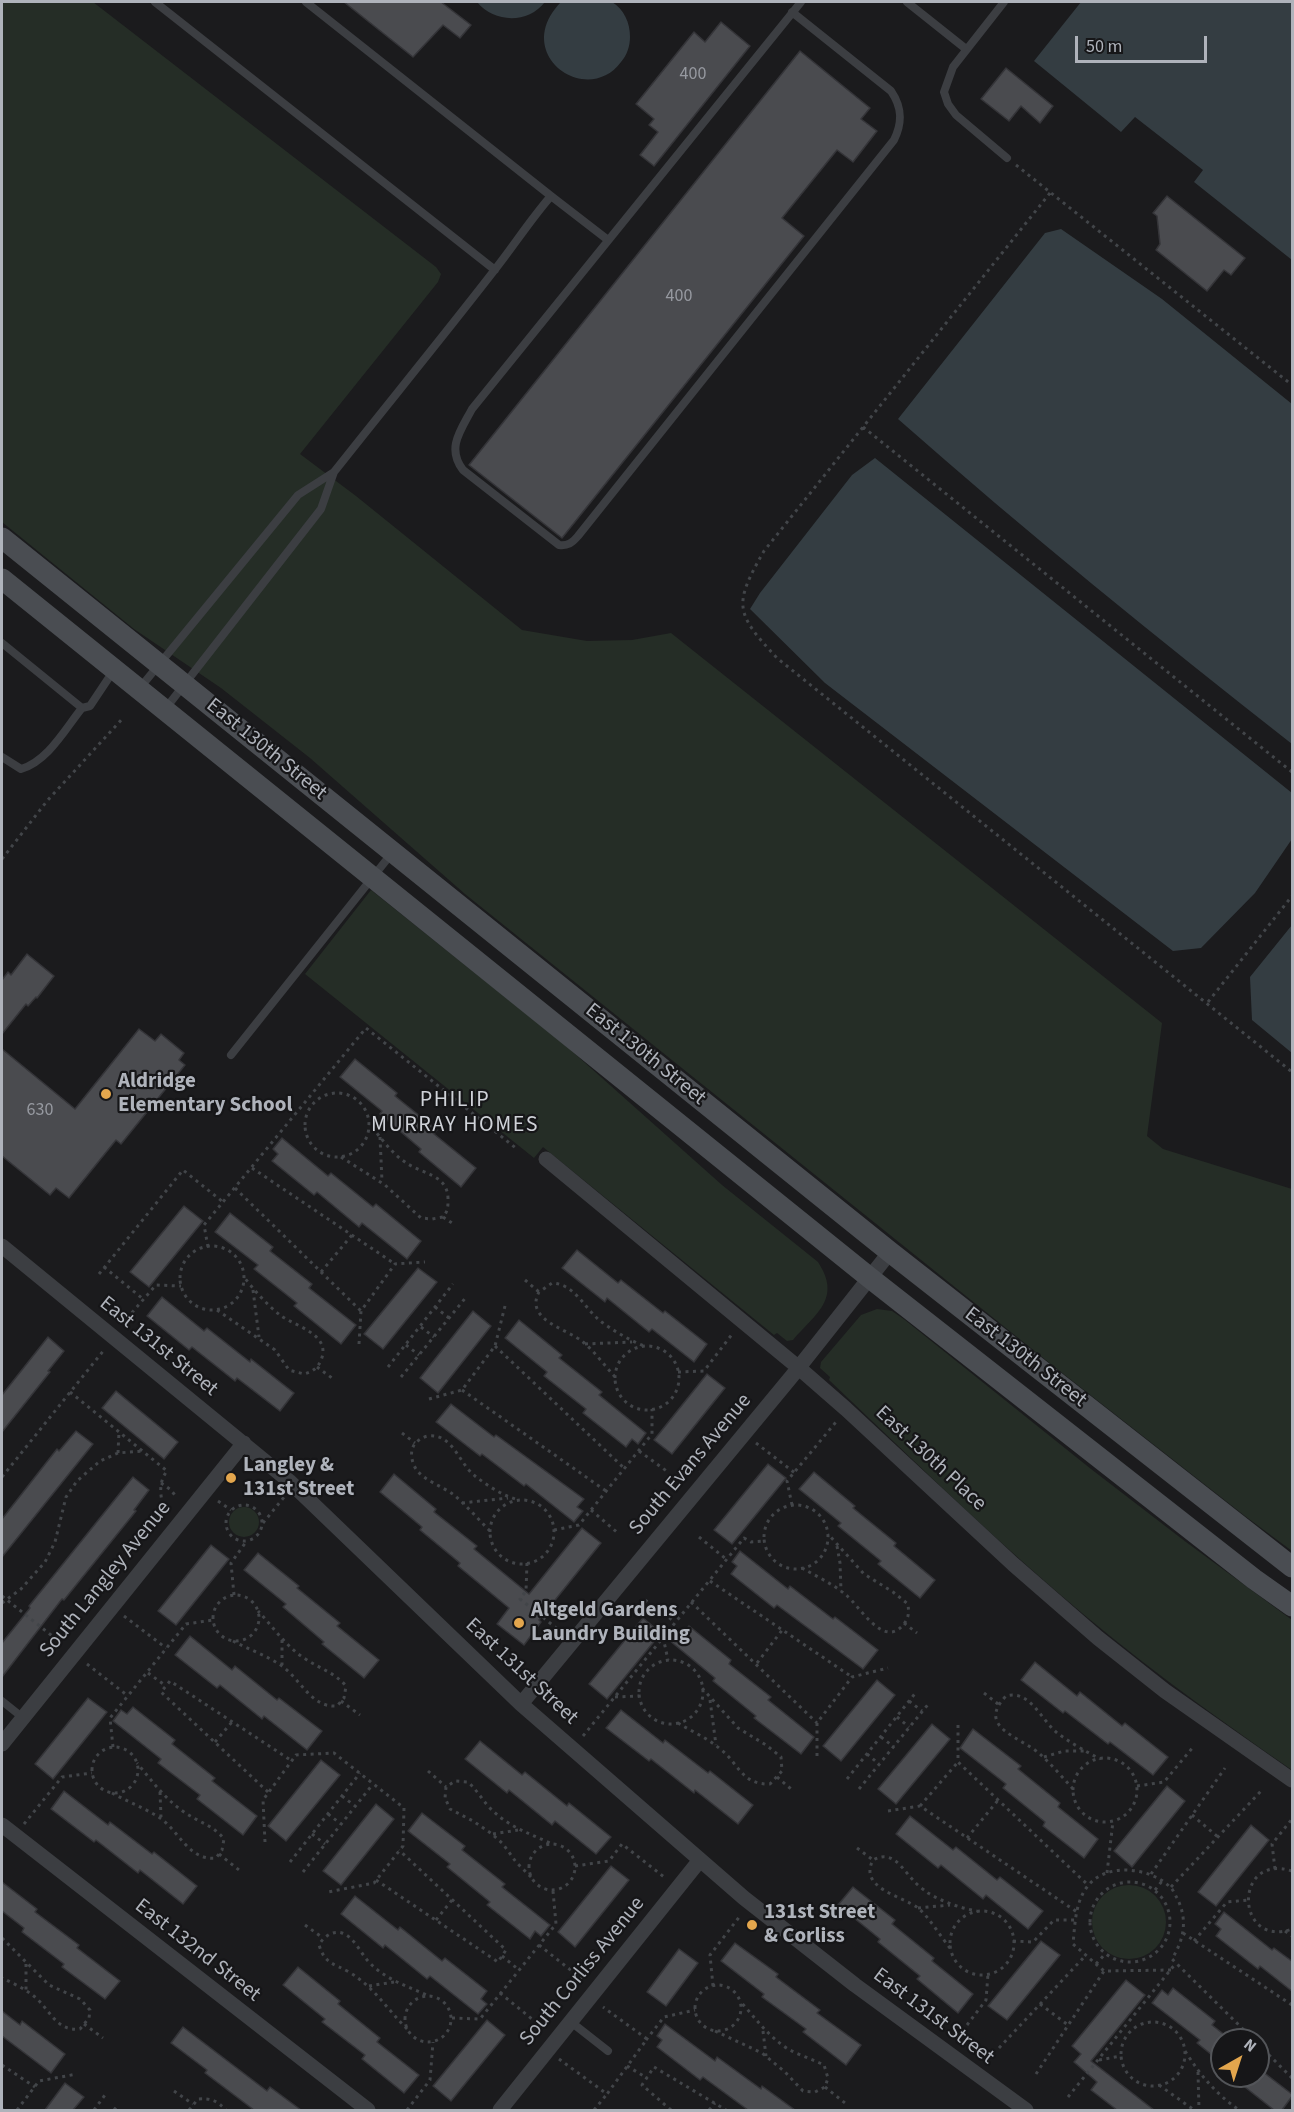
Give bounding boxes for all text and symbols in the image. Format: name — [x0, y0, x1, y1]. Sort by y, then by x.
scale bar — [1078, 24, 1210, 62]
text: 50 m — [1086, 34, 1122, 59]
house number: 400 — [680, 64, 706, 86]
house number: 400 — [666, 286, 692, 308]
street label: East 130th Street — [201, 694, 331, 806]
street label: East 130th Street — [580, 999, 710, 1111]
place label: Aldridge Elementary School — [118, 1069, 292, 1119]
marker: Aldridge Elementary School — [99, 1087, 113, 1101]
district label: PHILIP MURRAY HOMES — [371, 1088, 539, 1140]
house number: 630 — [27, 1100, 53, 1122]
street label: East 131st Street — [94, 1292, 222, 1402]
street label: East 130th Street — [959, 1303, 1091, 1413]
street label: South Evans Avenue — [625, 1389, 757, 1541]
street label: East 130th Place — [869, 1401, 991, 1517]
place label: Langley & 131st Street — [243, 1453, 354, 1503]
marker: Langley & 131st Street — [224, 1471, 238, 1485]
street label: South Langley Avenue — [35, 1497, 177, 1663]
place label: Altgeld Gardens Laundry Building — [531, 1598, 690, 1648]
street label: East 131st Street — [459, 1613, 583, 1731]
marker: Altgeld Gardens Laundry Building — [512, 1616, 526, 1630]
street label: South Corliss Avenue — [515, 1892, 651, 2052]
street label: East 132nd Street — [129, 1894, 265, 2008]
place label: 131st Street & Corliss — [764, 1900, 875, 1950]
marker: 131st Street & Corliss — [745, 1918, 759, 1932]
street label: East 131st Street — [868, 1963, 998, 2071]
north arrow — [1210, 2028, 1270, 2088]
text: N — [1239, 2034, 1261, 2057]

